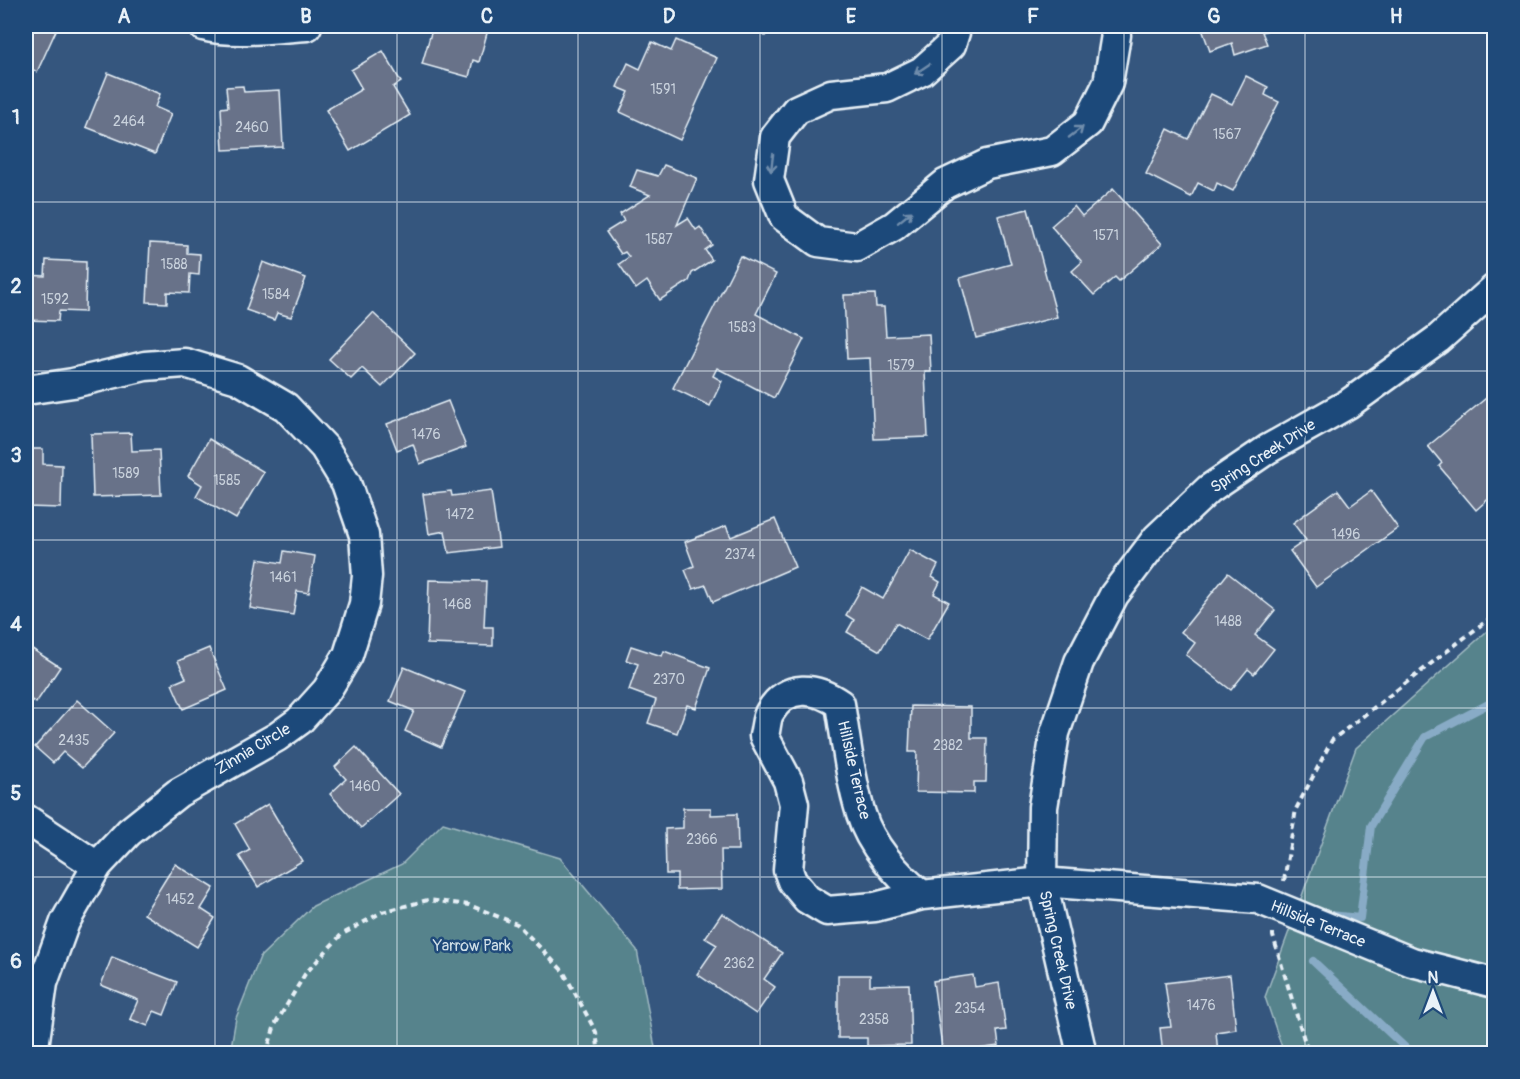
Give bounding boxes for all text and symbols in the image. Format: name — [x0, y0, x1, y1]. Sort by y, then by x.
text: A — [118, 4, 131, 29]
text: B — [300, 4, 312, 29]
text: C — [481, 4, 493, 29]
text: D — [663, 4, 676, 29]
text: E — [846, 4, 857, 29]
text: F — [1027, 4, 1039, 29]
text: G — [1207, 4, 1221, 29]
text: H — [1390, 4, 1403, 29]
one-way arrow — [914, 63, 930, 75]
house number: 1591 — [650, 81, 676, 98]
text: 1 — [12, 105, 20, 130]
house number: 2464 — [113, 113, 145, 130]
house number: 2460 — [235, 119, 269, 136]
one-way arrow — [1068, 126, 1084, 139]
house number: 1567 — [1213, 126, 1242, 143]
one-way arrow — [766, 152, 777, 172]
one-way arrow — [897, 211, 913, 224]
house number: 1571 — [1093, 227, 1119, 244]
house number: 1587 — [645, 231, 673, 248]
house number: 1588 — [160, 256, 188, 273]
text: 2 — [10, 274, 22, 299]
house number: 1584 — [262, 286, 290, 303]
house number: 1592 — [41, 291, 69, 308]
house number: 1583 — [728, 319, 756, 336]
house number: 1579 — [887, 357, 915, 374]
street label: Spring Creek Drive — [1207, 415, 1319, 497]
house number: 1476 — [411, 426, 441, 443]
text: 3 — [10, 443, 22, 468]
house number: 1589 — [112, 465, 140, 482]
house number: 1585 — [213, 472, 241, 489]
house number: 1472 — [446, 506, 475, 523]
house number: 1496 — [1332, 526, 1360, 543]
house number: 2374 — [725, 546, 755, 563]
house number: 1461 — [269, 569, 297, 586]
house number: 1468 — [443, 596, 471, 613]
text: 4 — [10, 612, 22, 637]
house number: 1488 — [1214, 613, 1242, 630]
house number: 2370 — [653, 671, 685, 688]
street label: Zinnia Circle — [212, 719, 294, 779]
street label: Hillside Terrace — [833, 719, 875, 821]
house number: 2435 — [58, 732, 90, 749]
house number: 2382 — [933, 737, 963, 754]
house number: 1460 — [349, 778, 381, 795]
text: 5 — [11, 781, 22, 806]
house number: 2366 — [686, 831, 718, 848]
street label: Spring Creek Drive — [1035, 889, 1081, 1011]
house number: 1452 — [165, 891, 195, 908]
street label: Hillside Terrace — [1268, 896, 1369, 952]
park label: Yarrow Park — [432, 936, 511, 956]
text: 6 — [10, 949, 22, 974]
house number: 2362 — [723, 955, 755, 972]
north arrow — [1403, 962, 1463, 1022]
text: N — [1428, 968, 1439, 988]
house number: 1476 — [1186, 997, 1216, 1014]
house number: 2354 — [955, 1000, 985, 1017]
house number: 2358 — [859, 1011, 889, 1028]

